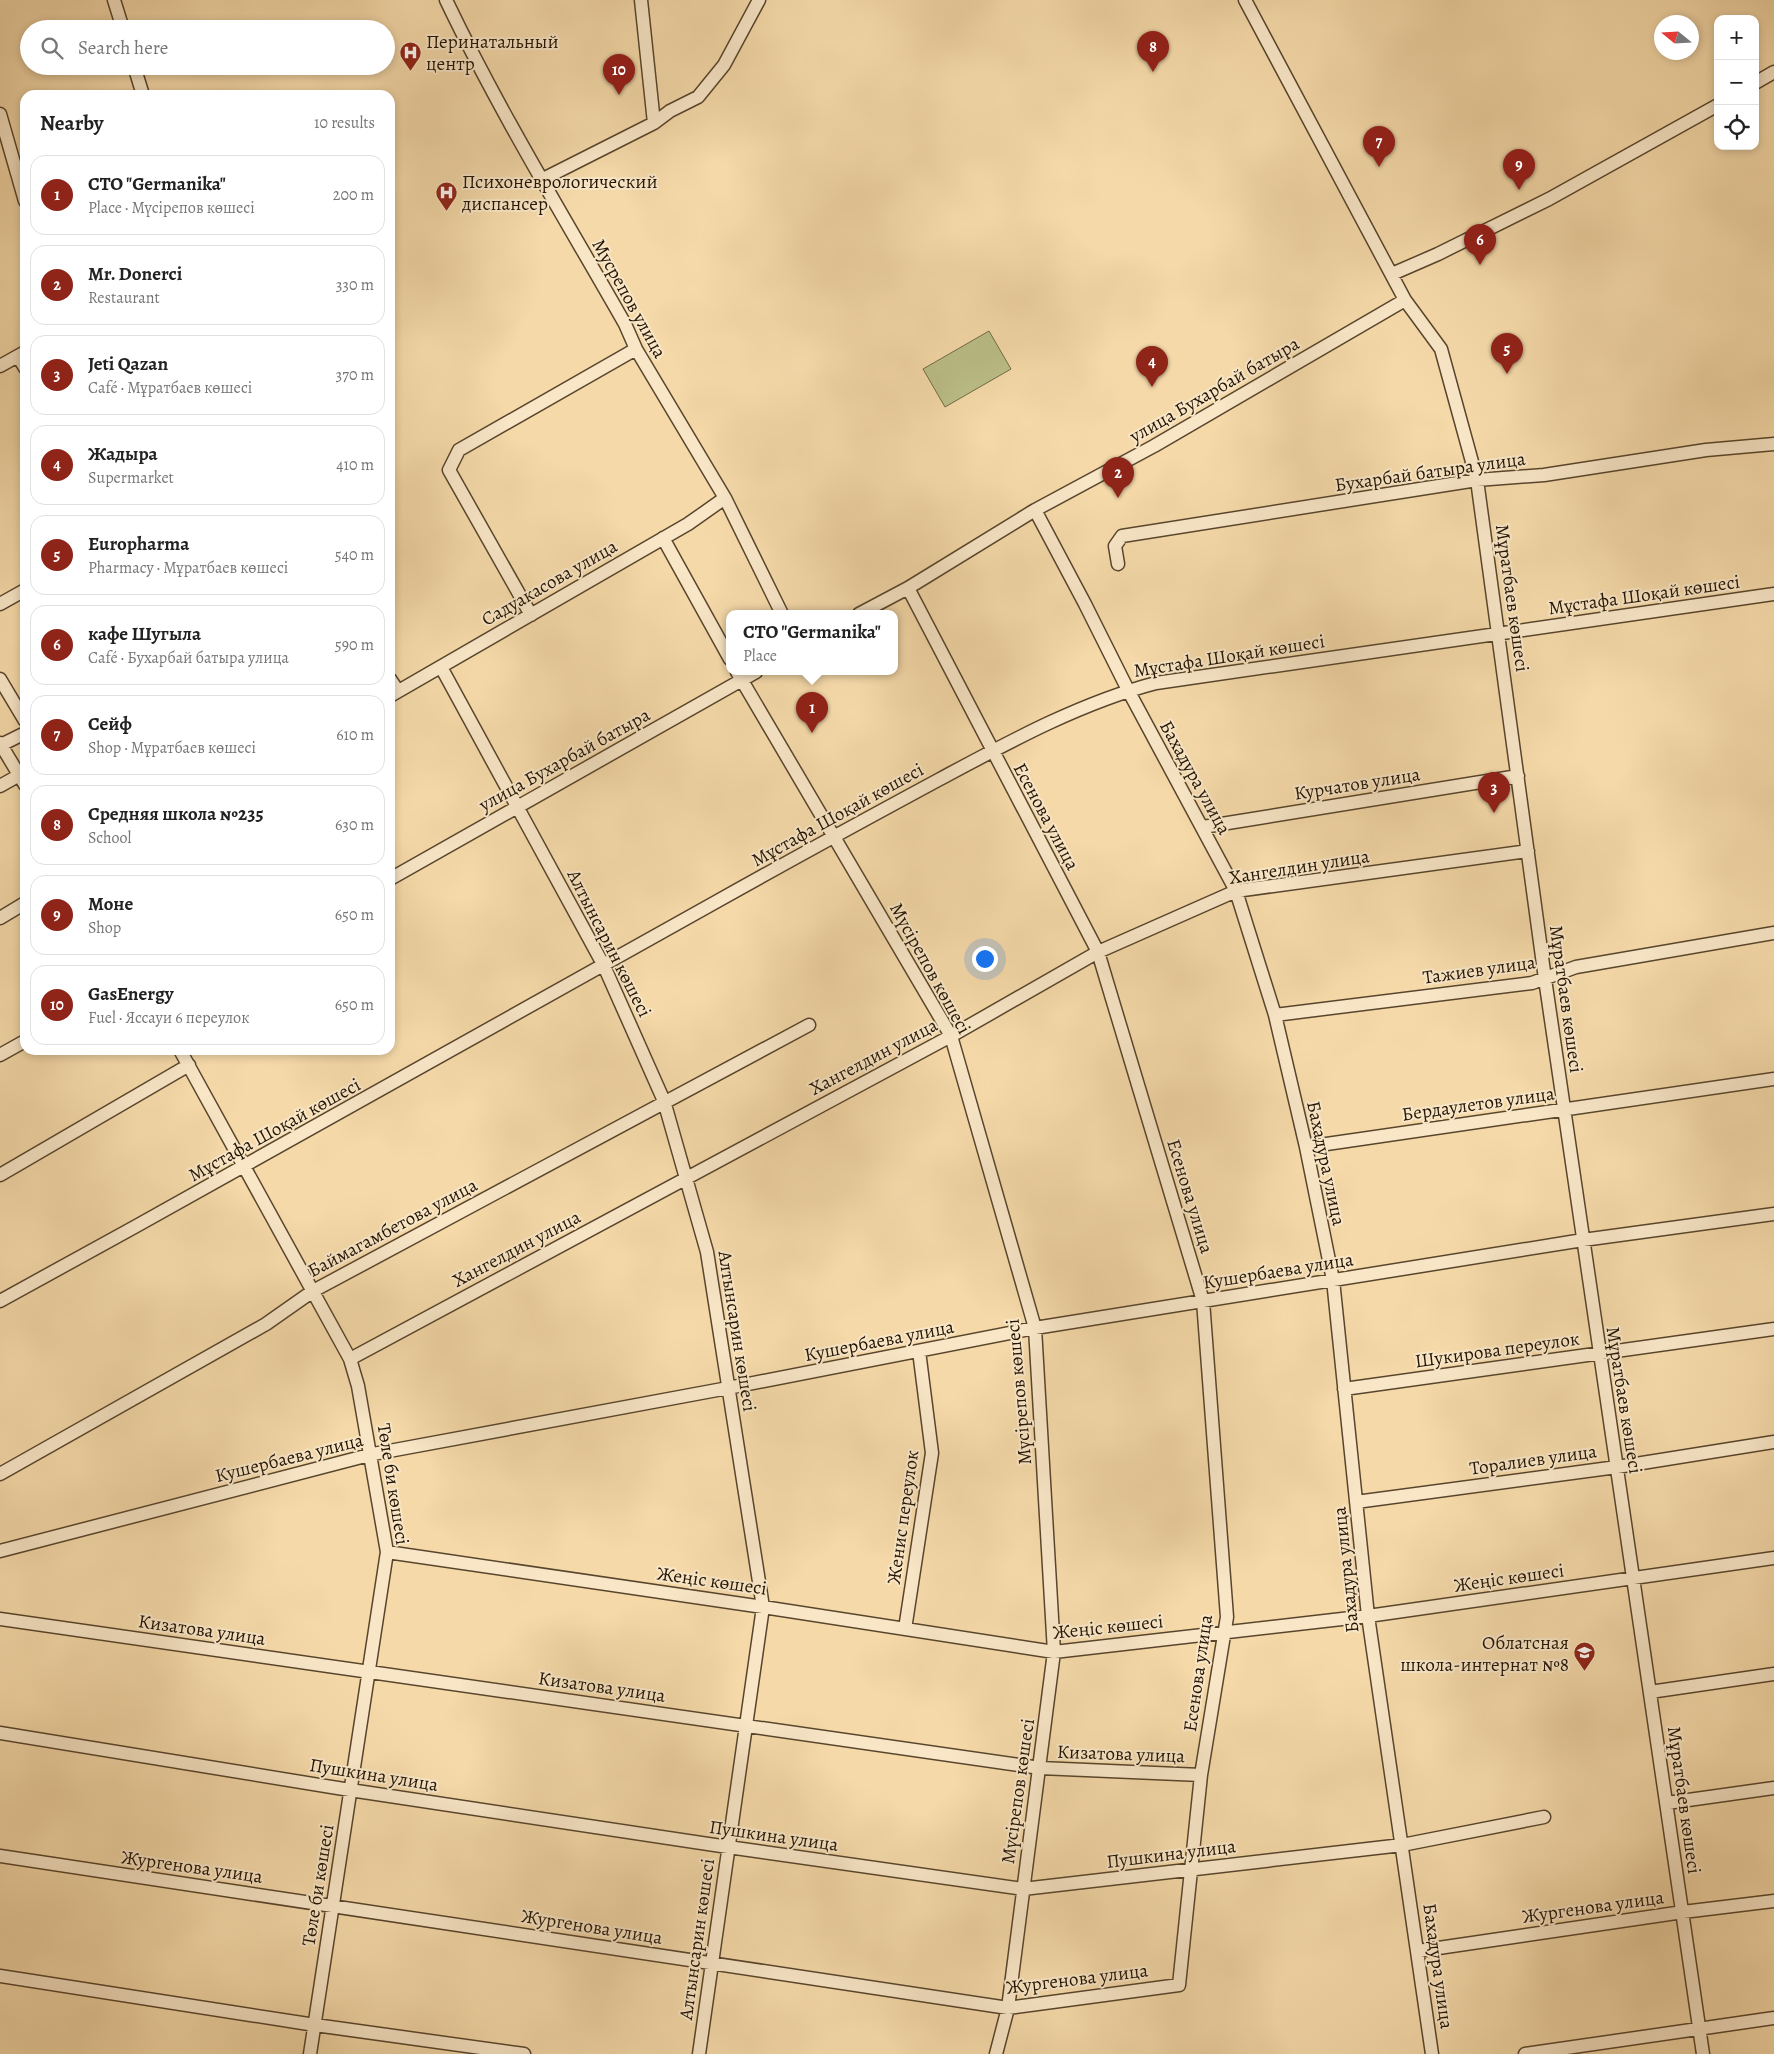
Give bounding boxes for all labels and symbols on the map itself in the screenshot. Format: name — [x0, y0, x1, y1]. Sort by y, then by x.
north arrow — [1654, 15, 1699, 60]
place label: Перинатальный центр — [426, 29, 559, 77]
pin: 8 — [1137, 31, 1169, 72]
hospital icon: Перинатальный центр — [398, 40, 422, 71]
pin: 10 — [603, 54, 635, 95]
pin: 7 — [1363, 126, 1395, 167]
pin: 9 — [1503, 149, 1535, 190]
place label: Психоневрологический диспансер — [461, 169, 658, 217]
hospital icon: Психоневрологический диспансер — [434, 180, 458, 211]
pin: 6 — [1464, 224, 1496, 265]
street label: Мусрепов улица — [586, 234, 673, 363]
street label: улица Бухарбай батыра — [1124, 330, 1304, 450]
pin: 5 — [1491, 333, 1523, 374]
pin: 4 — [1136, 346, 1168, 387]
street label: Бухарбай батыра улица — [1333, 446, 1527, 498]
pin: 2 — [1102, 457, 1134, 498]
street label: Мұратбаев көшесі — [1489, 523, 1535, 674]
street label: Садуакасова улица — [477, 533, 622, 632]
street label: Мұстафа Шоқай көшесі — [1547, 569, 1742, 621]
street label: Мұстафа Шоқай көшесі — [1132, 628, 1327, 684]
pin: 1 — [796, 692, 828, 733]
street label: улица Бухарбай батыра — [473, 702, 655, 818]
street label: Бахадура улица — [1153, 716, 1237, 839]
street label: Мұстафа Шоқай көшесі — [747, 757, 928, 873]
street label: Есенова улица — [1007, 758, 1085, 875]
street label: Курчатов улица — [1292, 761, 1422, 807]
pin: 3 — [1478, 772, 1510, 813]
street label: Хангелдин улица — [1227, 843, 1372, 891]
street label: Алтынсарин көшесі — [560, 864, 658, 1022]
street label: Мүсірепов көшесі — [883, 898, 977, 1039]
street label: Мұратбаев көшесі — [1543, 924, 1589, 1075]
your location — [972, 946, 998, 972]
street label: Тажиев улица — [1421, 949, 1537, 991]
street label: Хангелдин улица — [805, 1012, 942, 1102]
street label: Мұстафа Шоқай көшесі — [184, 1072, 365, 1188]
street label: Бердаулетов улица — [1400, 1080, 1556, 1128]
street label: Бахадура улица — [1300, 1099, 1352, 1228]
street label: Есенова улица — [1160, 1136, 1220, 1257]
street label: Баймагамбетова улица — [303, 1172, 482, 1284]
street label: Хангелдин улица — [448, 1204, 585, 1294]
street label: Кушербаева улица — [1201, 1246, 1355, 1296]
street label: Алтынсарин көшесі — [711, 1248, 763, 1413]
street label: Кушербаева улица — [802, 1314, 956, 1368]
street label: Мүсірепов көшесі — [1000, 1318, 1038, 1466]
street label: Мұратбаев көшесі — [1600, 1325, 1648, 1476]
street label: Шукирова переулок — [1413, 1326, 1581, 1374]
street label: Төле би көшесі — [371, 1422, 415, 1547]
street label: Кушербаева улица — [212, 1427, 366, 1489]
street label: Торалиев улица — [1468, 1438, 1599, 1482]
street label: Женис переулок — [881, 1448, 925, 1586]
street label: Бахадура улица — [1326, 1505, 1366, 1634]
street label: Жеңіс көшесі — [1452, 1557, 1566, 1599]
street label: Жеңіс көшесі — [655, 1560, 769, 1602]
street label: Кизатова улица — [137, 1608, 267, 1652]
street label: Жеңіс көшесі — [1052, 1608, 1165, 1646]
street label: Есенова улица — [1177, 1613, 1219, 1733]
place label: Облатсная школа-интернат №8 — [1400, 1630, 1569, 1678]
school or university icon: Облатсная школа-интернат №8 — [1573, 1641, 1597, 1672]
street label: Кизатова улица — [537, 1665, 667, 1709]
street label: Мүсірепов көшесі — [995, 1717, 1041, 1865]
street label: Мұратбаев көшесі — [1661, 1725, 1707, 1876]
street label: Кизатова улица — [1056, 1739, 1186, 1769]
street label: Пушкина улица — [308, 1752, 440, 1798]
street label: Пушкина улица — [708, 1814, 840, 1858]
street label: Төле би көшесі — [296, 1823, 340, 1948]
street label: Пушкина улица — [1105, 1833, 1238, 1875]
street label: Жургенова улица — [119, 1844, 265, 1890]
street label: Алтынсарин көшесі — [673, 1857, 721, 2022]
street label: Жургенова улица — [1521, 1884, 1666, 1930]
street label: Бахадура улица — [1416, 1902, 1460, 2031]
street label: Жургенова улица — [519, 1903, 665, 1951]
street label: Жургенова улица — [1005, 1957, 1150, 2001]

